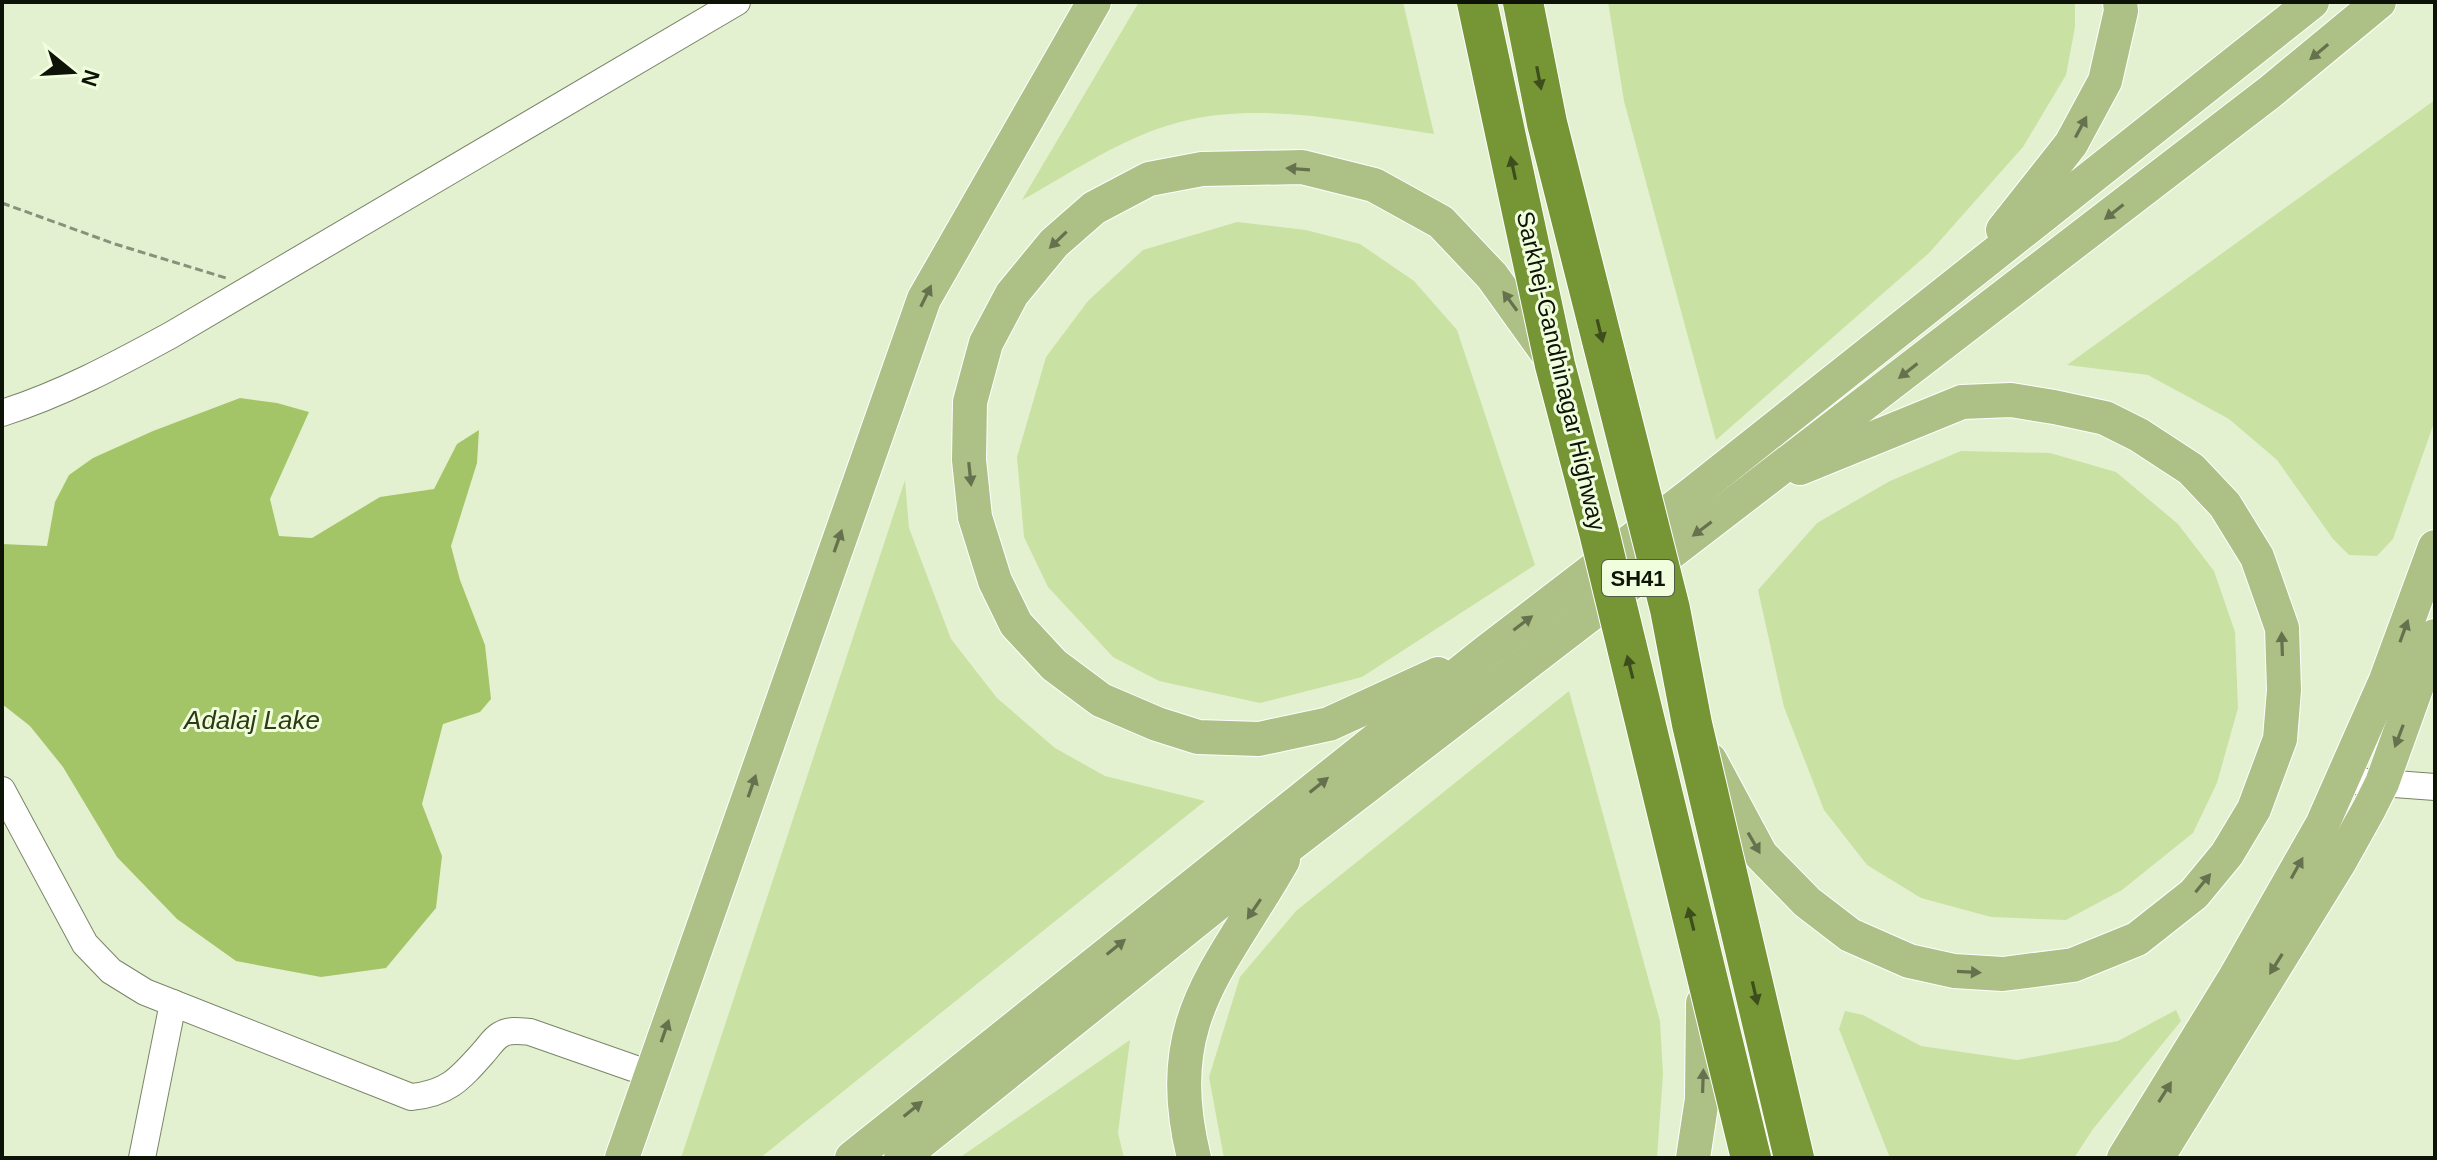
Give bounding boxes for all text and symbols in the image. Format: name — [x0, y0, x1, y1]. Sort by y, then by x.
north arrow — [32, 32, 112, 112]
one-way arrow — [2309, 43, 2329, 60]
one-way arrow — [1533, 66, 1545, 91]
text: N — [76, 67, 105, 89]
one-way arrow — [2073, 116, 2087, 138]
one-way arrow — [1506, 156, 1519, 181]
one-way arrow — [1285, 162, 1310, 175]
one-way arrow — [2104, 204, 2124, 220]
street label: Sarkhej-Gandhinagar Highway — [1512, 209, 1611, 533]
one-way arrow — [1049, 231, 1068, 249]
one-way arrow — [920, 285, 933, 308]
one-way arrow — [1503, 291, 1518, 312]
one-way arrow — [1595, 319, 1607, 344]
one-way arrow — [1898, 362, 1918, 378]
one-way arrow — [964, 462, 977, 487]
one-way arrow — [1692, 520, 1712, 537]
one-way arrow — [833, 529, 845, 553]
road number: SH41 — [1602, 560, 1674, 596]
one-way arrow — [1513, 616, 1533, 632]
one-way arrow — [2398, 619, 2411, 643]
one-way arrow — [2276, 631, 2289, 656]
one-way arrow — [1623, 654, 1636, 679]
water label: Adalaj Lake — [182, 705, 320, 735]
one-way arrow — [2392, 724, 2405, 748]
one-way arrow — [746, 774, 758, 798]
one-way arrow — [1309, 777, 1329, 793]
one-way arrow — [1747, 831, 1761, 854]
one-way arrow — [2290, 857, 2304, 879]
one-way arrow — [2194, 873, 2211, 893]
one-way arrow — [1247, 898, 1262, 920]
one-way arrow — [1685, 907, 1697, 932]
one-way arrow — [1106, 939, 1126, 956]
one-way arrow — [2270, 953, 2284, 975]
one-way arrow — [1957, 966, 1982, 979]
one-way arrow — [1749, 980, 1762, 1005]
one-way arrow — [659, 1019, 672, 1043]
one-way arrow — [1697, 1068, 1709, 1093]
one-way arrow — [2157, 1081, 2171, 1103]
one-way arrow — [903, 1102, 923, 1118]

